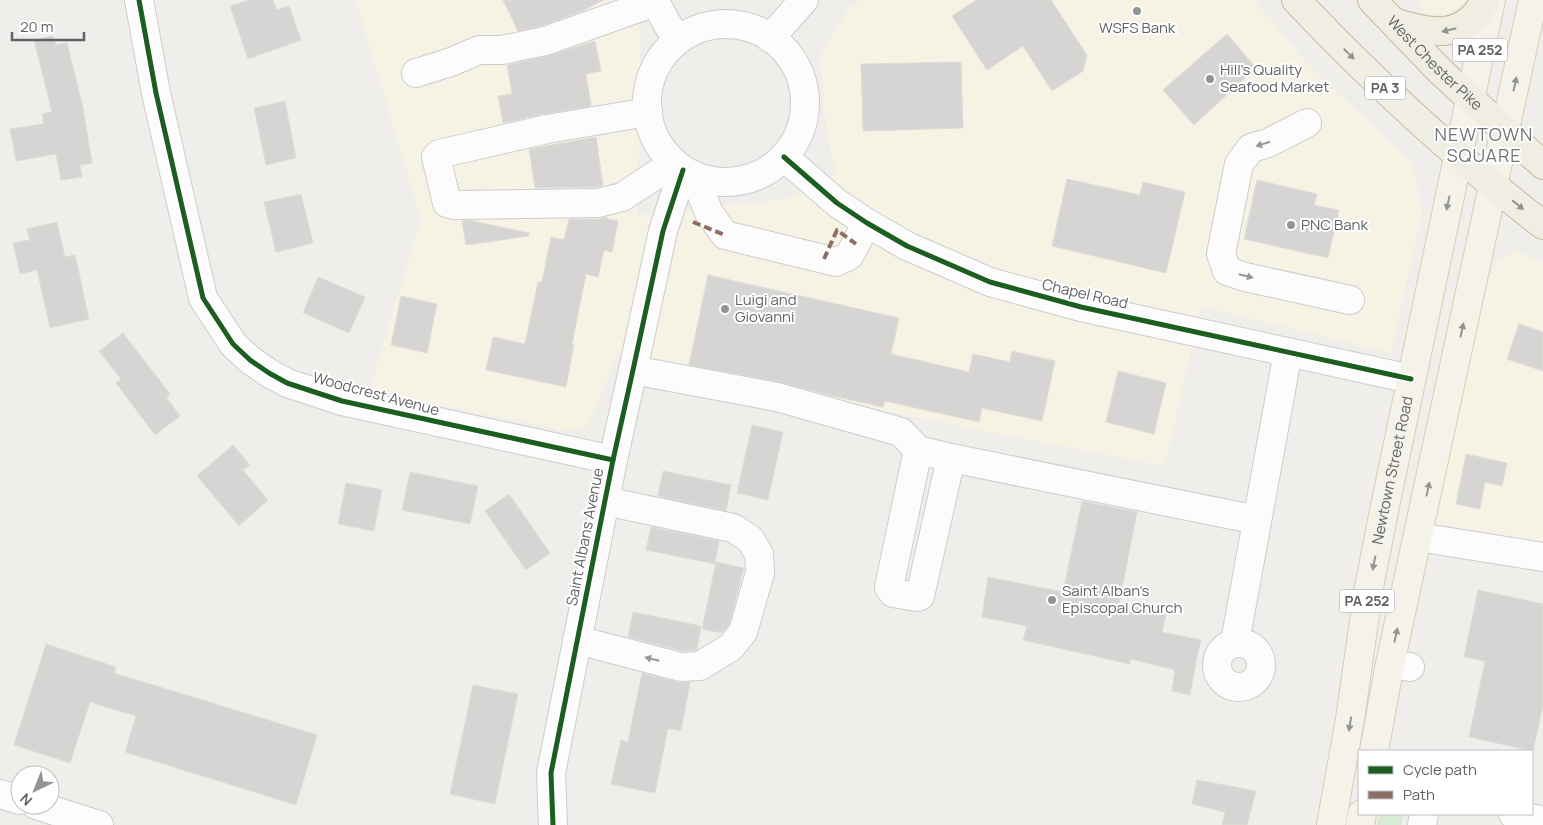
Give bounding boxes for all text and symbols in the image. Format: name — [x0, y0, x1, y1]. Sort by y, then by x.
marker: WSFS Bank — [1131, 5, 1143, 17]
scale bar — [12, 10, 85, 42]
street label: West Chester Pike — [1383, 11, 1487, 115]
text: 20 m — [20, 16, 53, 37]
place label: WSFS Bank — [1099, 17, 1176, 38]
one-way arrow — [1442, 26, 1457, 34]
road number: PA 252 — [1452, 38, 1508, 62]
one-way arrow — [1342, 47, 1354, 59]
place label: Hill's Quality Seafood Market — [1220, 59, 1329, 97]
marker: Hill's Quality Seafood Market — [1204, 73, 1216, 85]
road number: PA 3 — [1365, 76, 1405, 100]
one-way arrow — [1511, 77, 1519, 92]
district label: NEWTOWN SQUARE — [1435, 122, 1533, 167]
one-way arrow — [1255, 140, 1270, 148]
one-way arrow — [1444, 195, 1452, 211]
one-way arrow — [1511, 200, 1524, 211]
place label: PNC Bank — [1301, 214, 1368, 235]
marker: PNC Bank — [1285, 219, 1297, 231]
street label: Chapel Road — [1040, 273, 1130, 314]
one-way arrow — [1239, 273, 1254, 281]
place label: Luigi and Giovanni — [735, 289, 797, 327]
marker: Luigi and Giovanni — [719, 303, 731, 315]
one-way arrow — [1458, 323, 1466, 338]
street label: Woodcrest Avenue — [310, 367, 442, 421]
street label: Newtown Street Road — [1367, 394, 1418, 546]
street label: Saint Albans Avenue — [561, 466, 608, 608]
one-way arrow — [1424, 481, 1432, 497]
one-way arrow — [1369, 556, 1377, 572]
place label: Saint Alban's Episcopal Church — [1062, 580, 1183, 618]
road number: PA 252 — [1340, 590, 1394, 612]
marker: Saint Alban's Episcopal Church — [1046, 594, 1058, 606]
one-way arrow — [1393, 626, 1401, 642]
one-way arrow — [645, 655, 660, 663]
one-way arrow — [1345, 716, 1353, 732]
legend — [1358, 750, 1533, 815]
text: Cycle path — [1403, 759, 1477, 780]
north arrow — [10, 765, 60, 815]
text: Path — [1403, 784, 1435, 805]
text: N — [16, 789, 36, 810]

